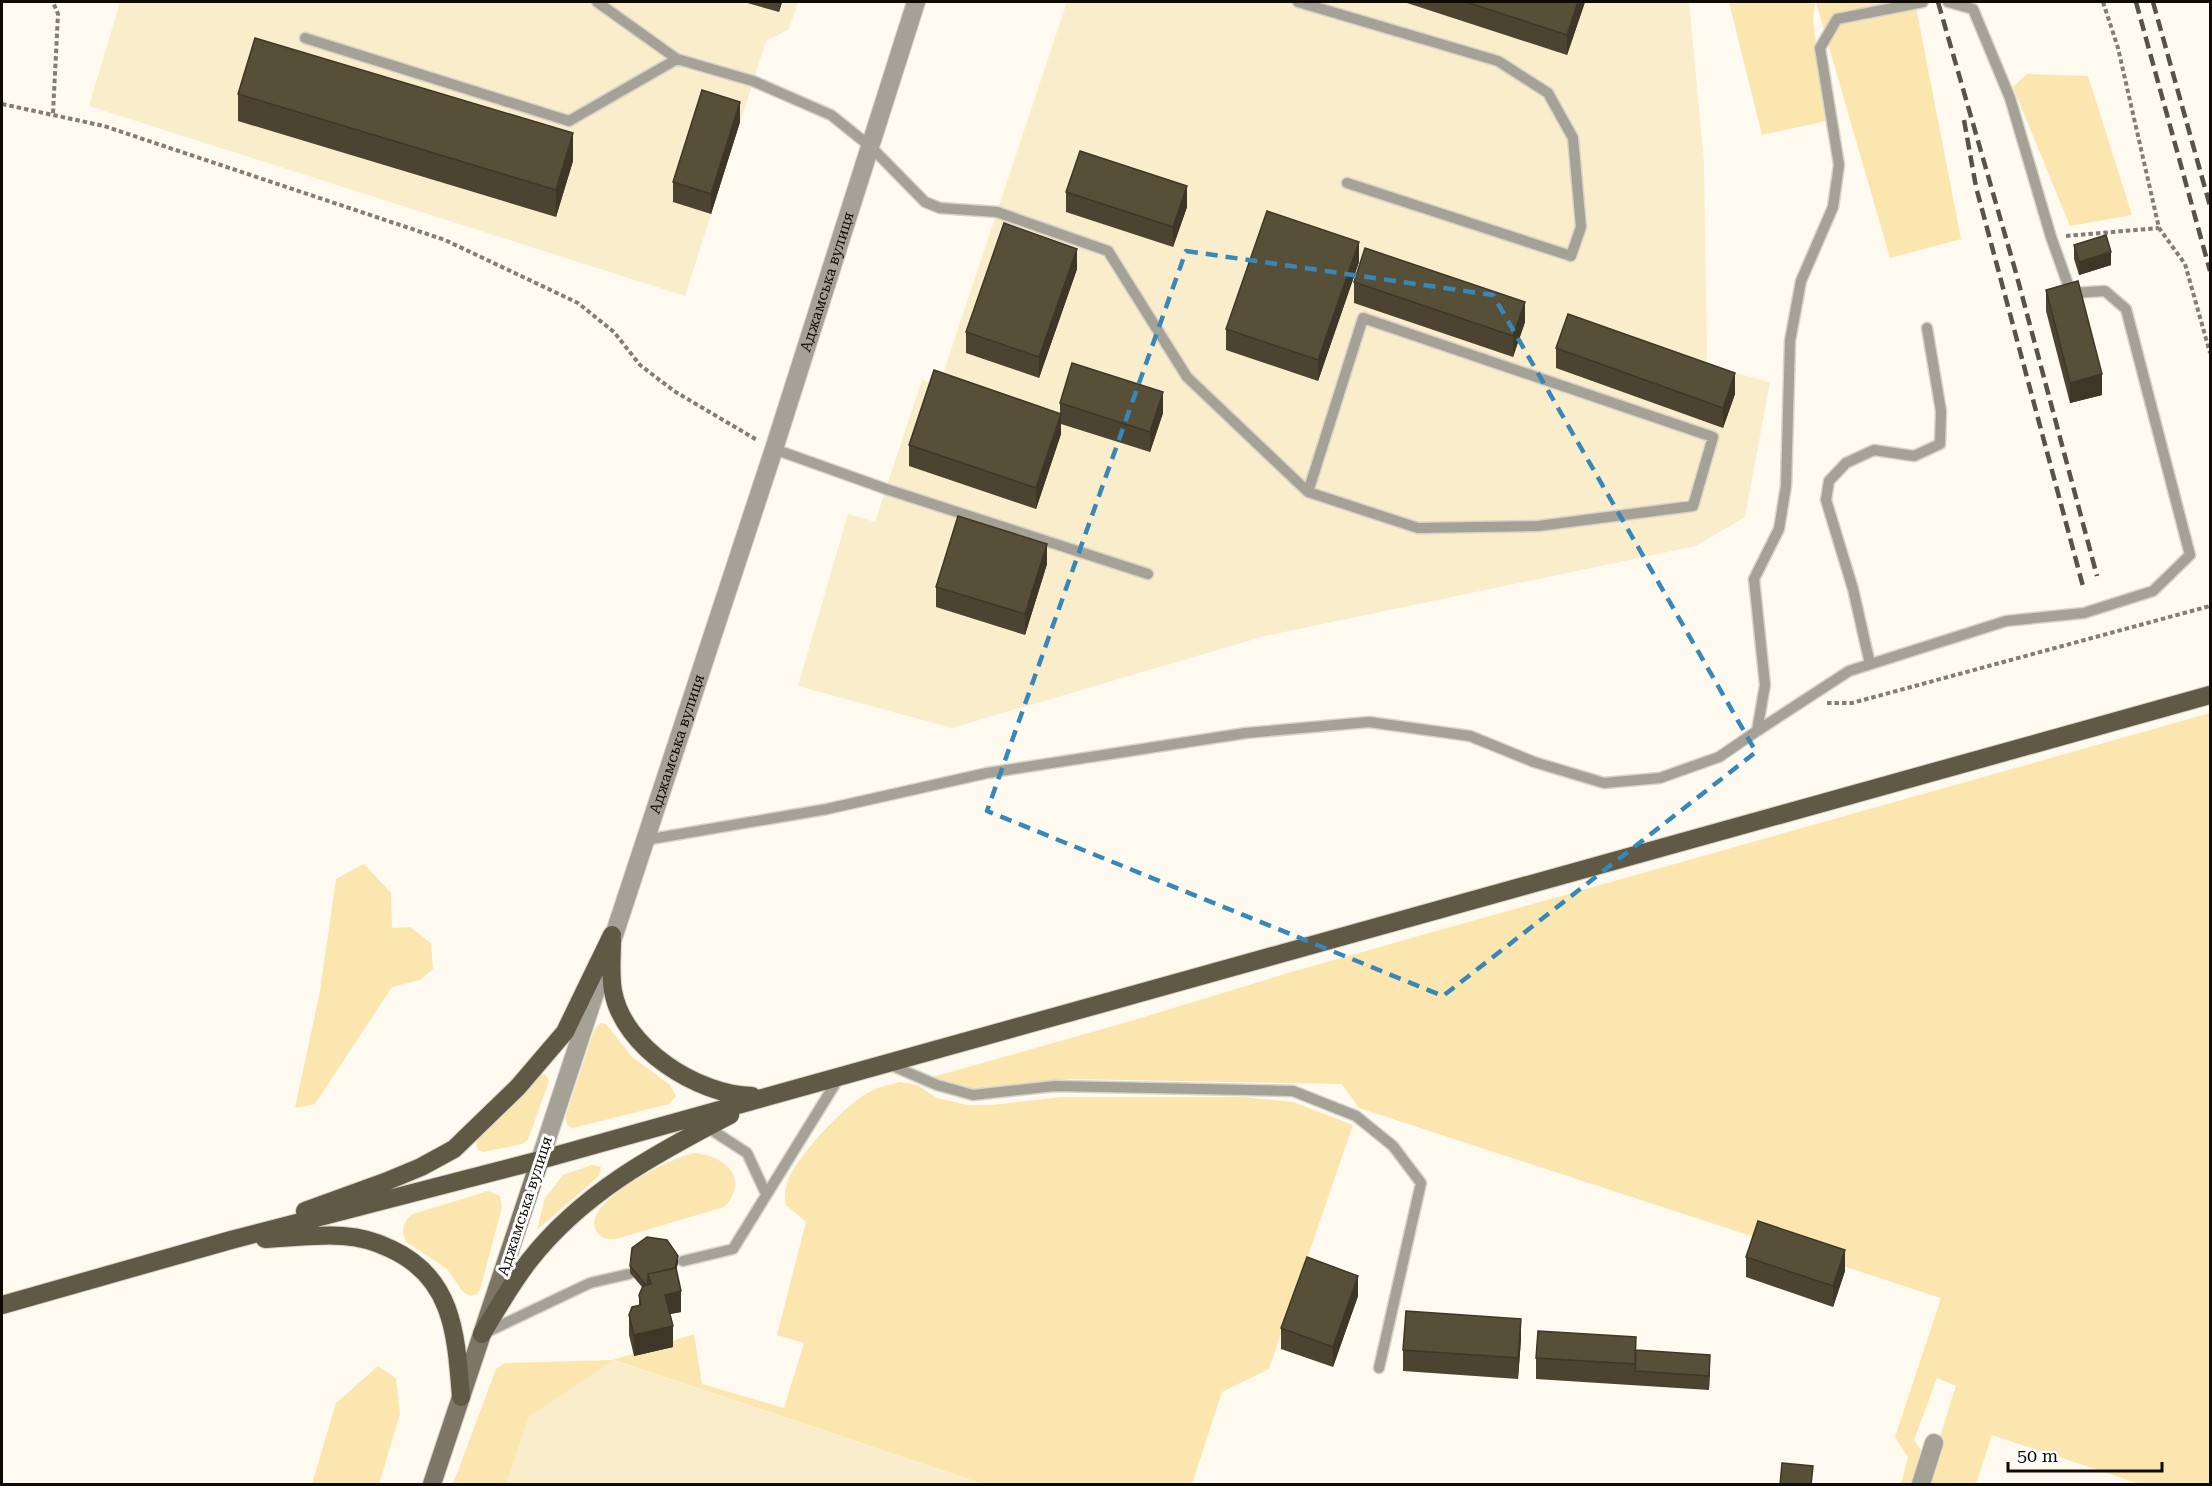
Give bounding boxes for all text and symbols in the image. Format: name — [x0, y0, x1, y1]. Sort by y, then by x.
street label: Аджамська вулиця — [796, 210, 858, 354]
street label: Аджамська вулиця — [646, 672, 708, 816]
street label: Аджамська вулиця — [494, 1134, 556, 1278]
scale bar — [2008, 1435, 2162, 1473]
text: 50 m — [2017, 1445, 2058, 1466]

